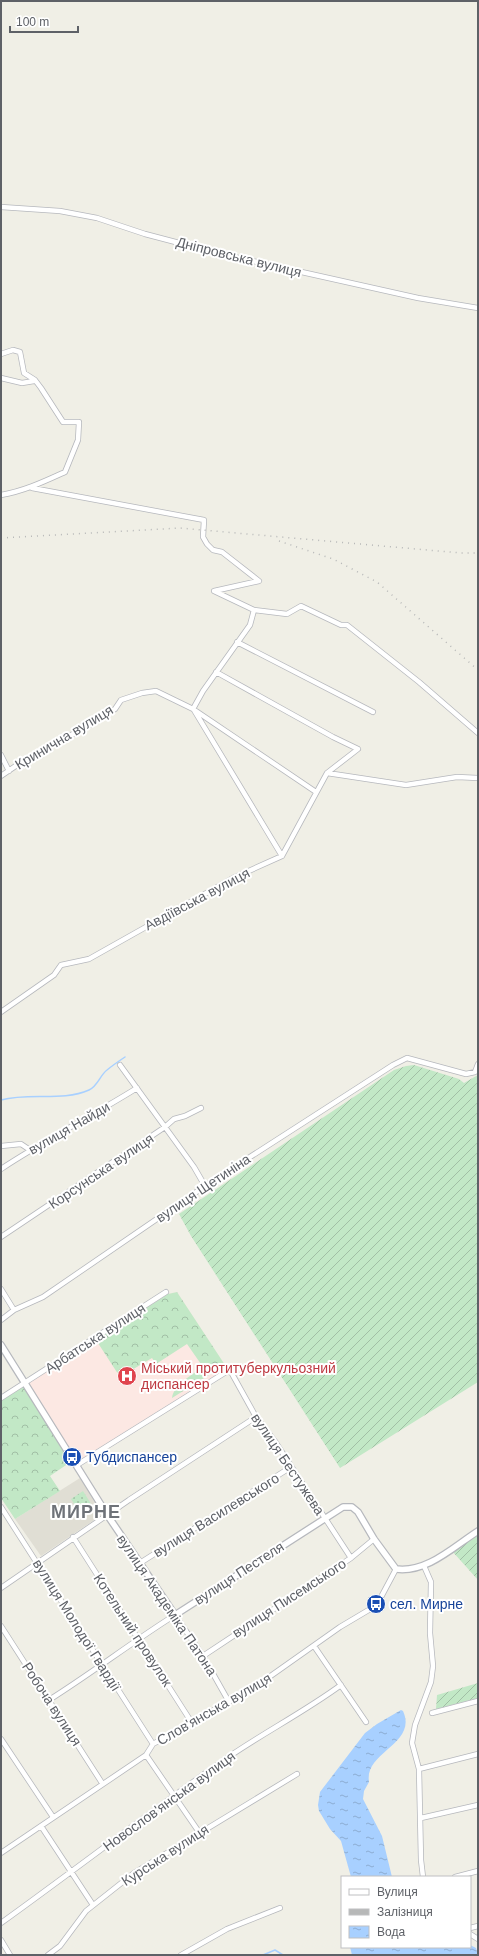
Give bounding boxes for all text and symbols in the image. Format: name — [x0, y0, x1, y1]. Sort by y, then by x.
scale bar — [10, 8, 78, 34]
text: 100 m — [16, 15, 49, 29]
street label: Дніпровська вулиця — [175, 234, 303, 280]
street label: Кринична вулиця — [12, 701, 116, 773]
street label: Авдіївська вулиця — [142, 864, 252, 934]
street label: вулиця Найди — [26, 1098, 112, 1158]
street label: Корсунська вулиця — [45, 1130, 157, 1212]
street label: вулиця Щетиніна — [153, 1150, 253, 1225]
street label: Арбатська вулиця — [42, 1300, 148, 1376]
place label: Міський протитуберкульозний диспансер — [141, 1360, 336, 1392]
hospital icon: Міський протитуберкульозний диспансер — [116, 1365, 138, 1387]
street label: вулиця Бестужева — [248, 1410, 328, 1518]
bus stop icon: Тубдиспансер — [61, 1446, 83, 1468]
place label: Тубдиспансер — [86, 1449, 177, 1465]
street label: вулиця Василевського — [150, 1470, 282, 1560]
district label: МИРНЕ — [51, 1502, 121, 1522]
street label: вулиця Академіка Патона — [114, 1531, 220, 1679]
street label: вулиця Пестеля — [191, 1538, 287, 1608]
street label: вулиця Писемського — [229, 1555, 349, 1641]
street label: вулиця Молодої Гвардії — [30, 1556, 124, 1694]
street label: Котельний провулок — [91, 1571, 176, 1690]
bus stop icon: сел. Мирне — [365, 1593, 387, 1615]
place label: сел. Мирне — [390, 1596, 463, 1612]
street label: Робоча вулиця — [19, 1659, 85, 1749]
street label: Слов'янська вулиця — [154, 1670, 274, 1748]
street label: Новослов'янська вулиця — [100, 1748, 238, 1854]
street label: Курська вулиця — [118, 1821, 212, 1889]
legend — [341, 1876, 471, 1948]
text: Вулиця — [377, 1885, 418, 1899]
text: Залізниця — [377, 1905, 433, 1919]
text: Вода — [377, 1925, 405, 1939]

